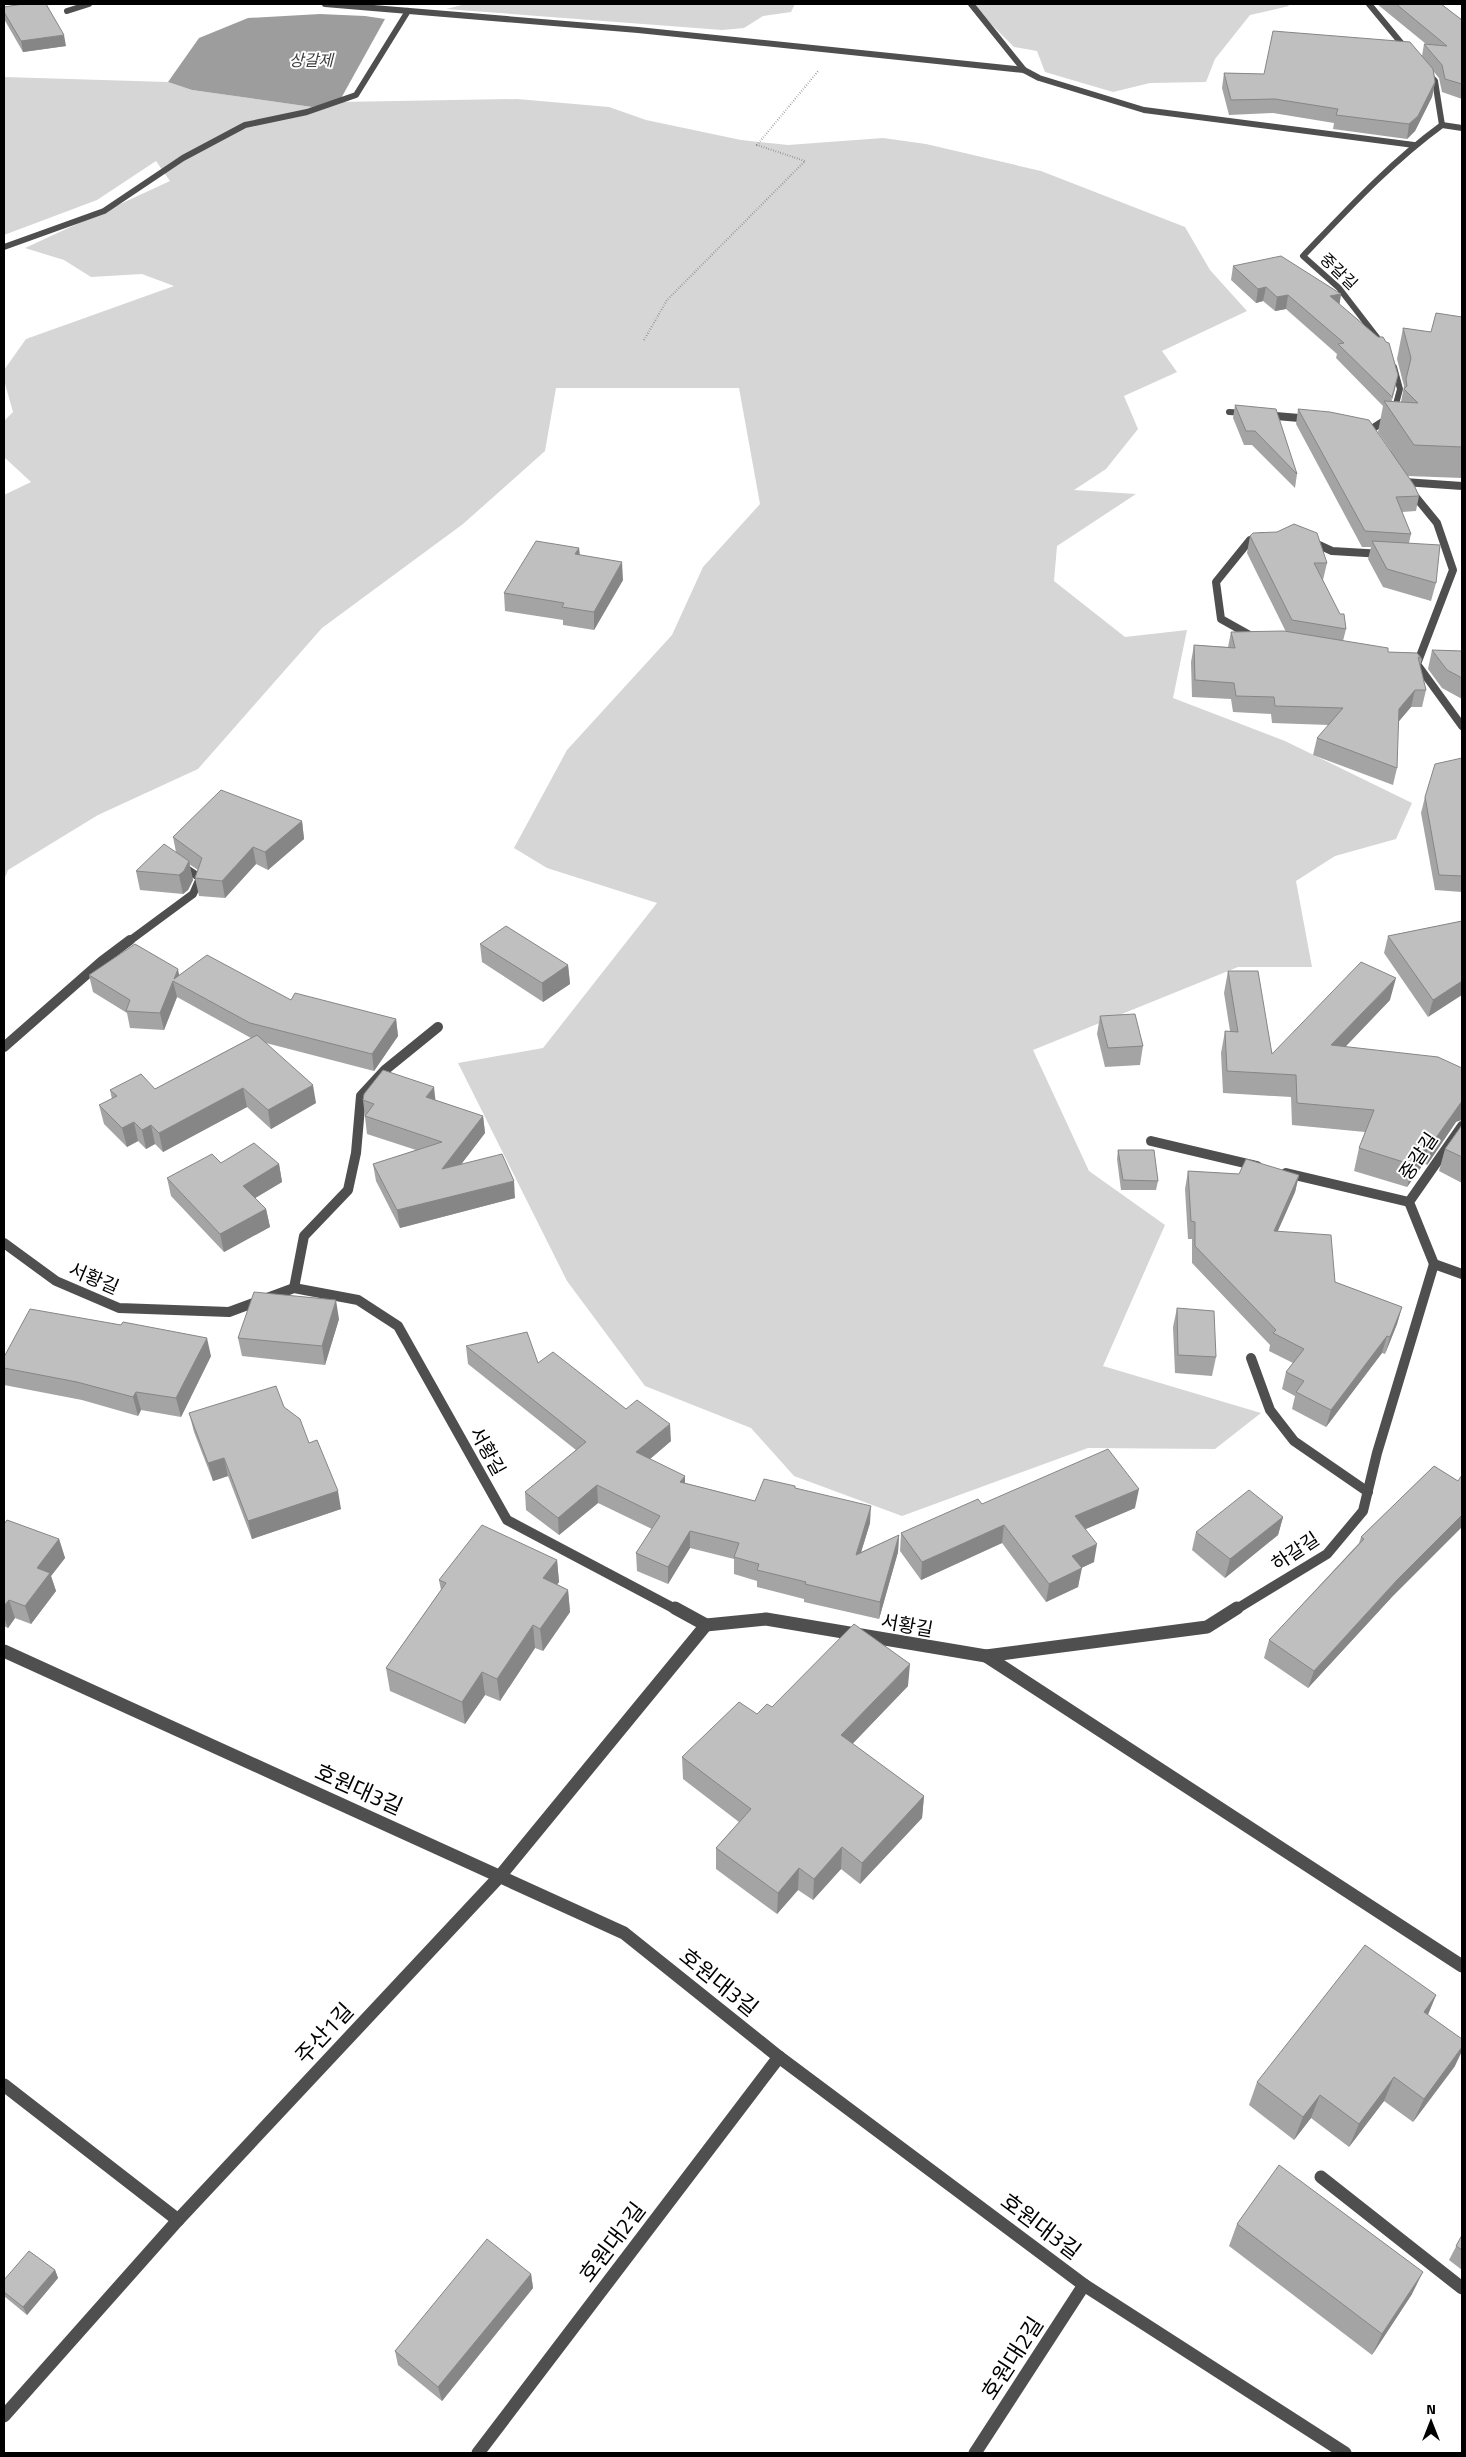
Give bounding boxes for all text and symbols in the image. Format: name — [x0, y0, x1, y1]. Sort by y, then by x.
water label: 상갈제 — [289, 48, 335, 72]
street label: 중갈길 — [1315, 247, 1363, 295]
street label: 중갈길 — [1391, 1126, 1444, 1186]
street label: 서황길 — [64, 1254, 124, 1301]
street label: 서황길 — [463, 1421, 514, 1481]
street label: 하갈길 — [1265, 1524, 1325, 1577]
street label: 서황길 — [879, 1606, 935, 1643]
street label: 호원대3길 — [309, 1754, 409, 1824]
street label: 호원대3길 — [672, 1939, 766, 2025]
street label: 주산1길 — [287, 1995, 361, 2071]
street label: 호원대3길 — [994, 2184, 1088, 2268]
street label: 호원대2길 — [570, 2195, 654, 2289]
street label: 호원대2길 — [972, 2310, 1052, 2406]
north arrow — [1406, 2397, 1456, 2447]
text: N — [1426, 2398, 1436, 2419]

